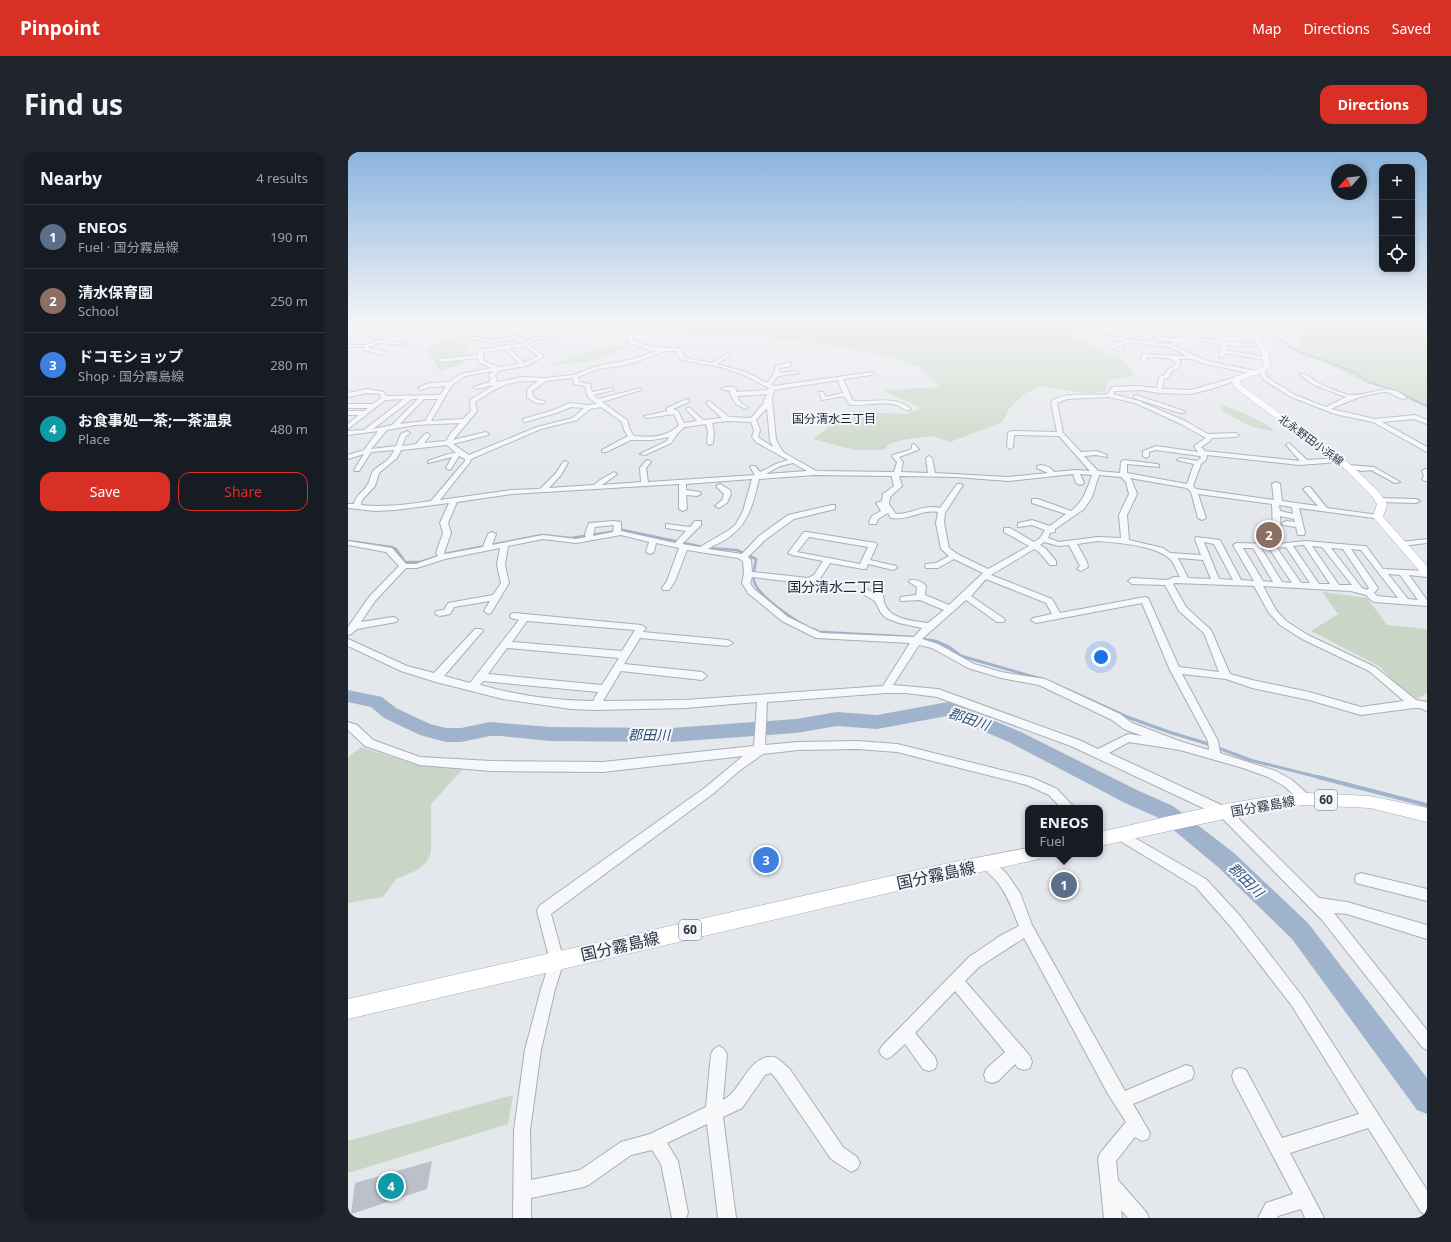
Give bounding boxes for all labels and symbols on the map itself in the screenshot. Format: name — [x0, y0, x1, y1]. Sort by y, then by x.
north arrow — [1331, 164, 1367, 200]
district label: 国分清水三丁目 — [792, 410, 876, 427]
street label: 北永野田小浜線 — [1276, 411, 1347, 468]
pin: 2 — [1256, 520, 1282, 550]
district label: 国分清水二丁目 — [787, 577, 885, 596]
your location — [1091, 647, 1111, 667]
water label: 郡田川 — [946, 703, 994, 735]
water label: 郡田川 — [628, 725, 672, 744]
road number: 60 — [1315, 790, 1337, 810]
street label: 国分霧島線 — [1229, 791, 1297, 821]
pin: 3 — [753, 845, 779, 875]
street label: 国分霧島線 — [895, 856, 977, 894]
water label: 郡田川 — [1225, 858, 1269, 902]
pin: 1 — [1051, 870, 1077, 900]
road number: 60 — [679, 920, 701, 940]
street label: 国分霧島線 — [579, 926, 661, 966]
pin: 4 — [378, 1171, 404, 1201]

